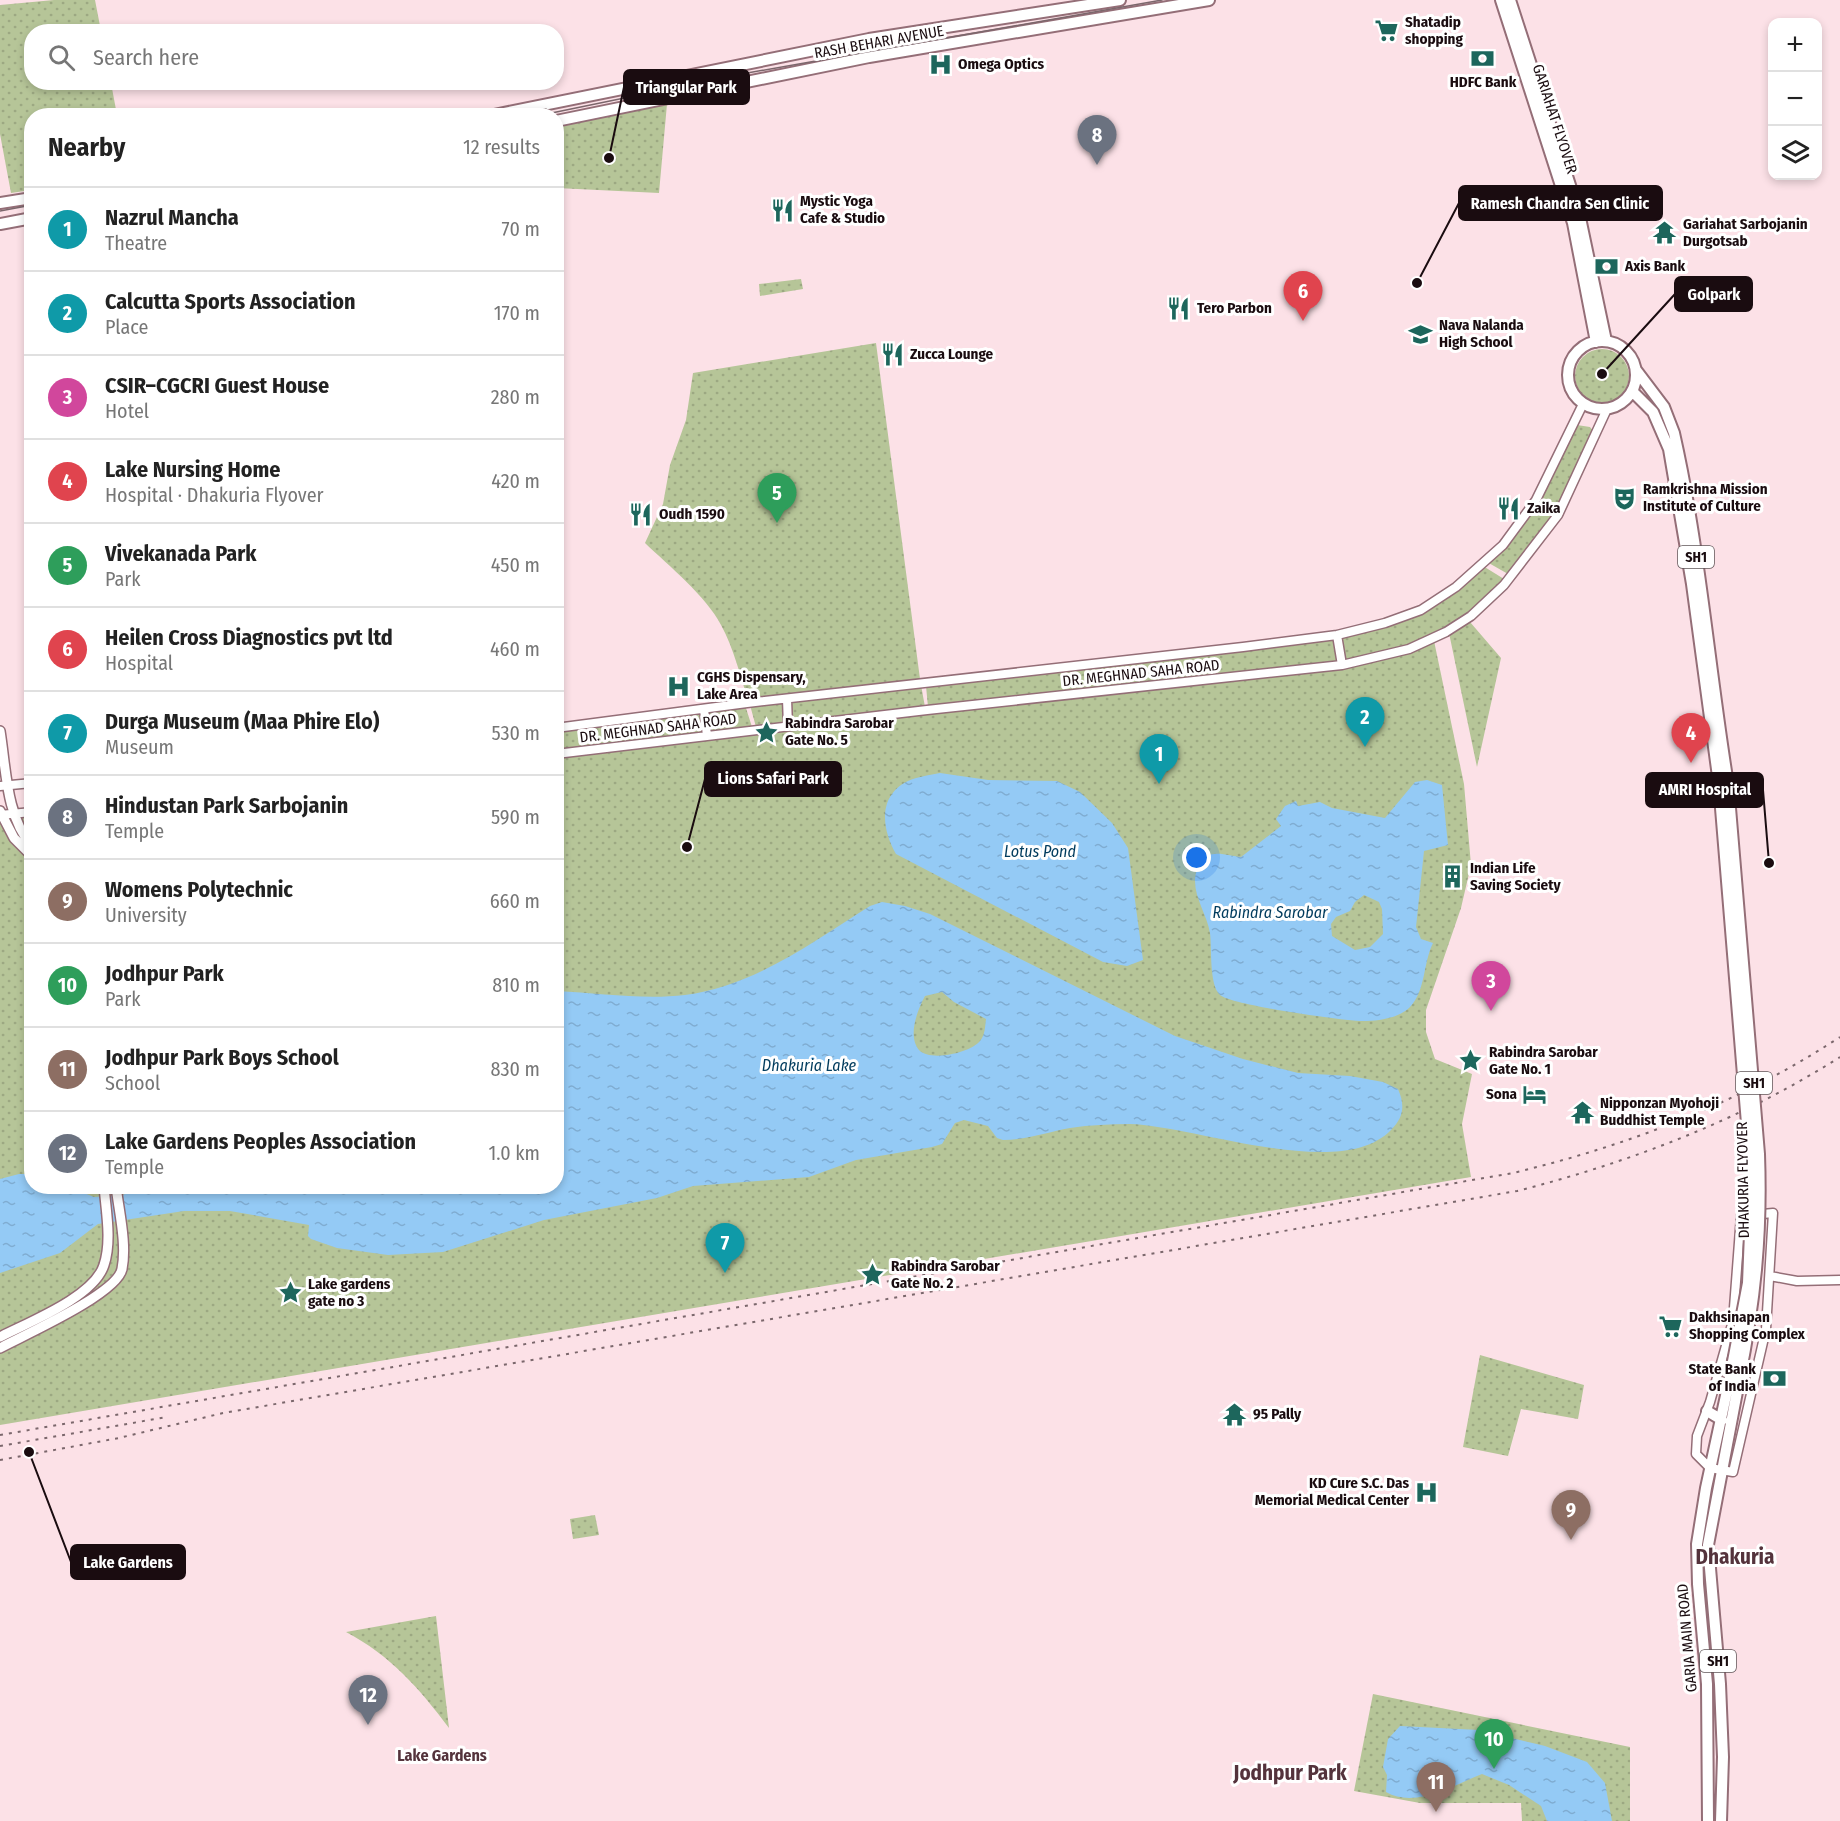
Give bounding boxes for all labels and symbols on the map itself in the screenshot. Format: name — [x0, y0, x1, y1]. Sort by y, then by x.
place label: Shatadip shopping — [1405, 13, 1463, 48]
supermarket icon: Shatadip shopping — [1374, 18, 1400, 44]
street label: RASH BEHARI AVENUE — [813, 22, 945, 62]
bank icon: HDFC Bank — [1470, 45, 1496, 71]
hospital icon: Omega Optics — [927, 51, 953, 77]
place label: Omega Optics — [958, 55, 1044, 73]
street label: GARIAHAT FLYOVER — [1529, 62, 1581, 176]
callout: Triangular Park — [624, 70, 749, 104]
place label: HDFC Bank — [1450, 73, 1517, 91]
text: Triangular Park — [635, 78, 737, 97]
pin: 8 — [1078, 116, 1116, 165]
callout: Ramesh Chandra Sen Clinic — [1459, 186, 1662, 220]
place label: Mystic Yoga Cafe & Studio — [800, 192, 885, 227]
text: Ramesh Chandra Sen Clinic — [1471, 194, 1649, 213]
restaurant icon: Mystic Yoga Cafe & Studio — [769, 197, 795, 223]
place label: Gariahat Sarbojanin Durgotsab — [1683, 215, 1808, 250]
temple icon: Gariahat Sarbojanin Durgotsab — [1652, 220, 1678, 246]
bank icon: Axis Bank — [1594, 253, 1620, 279]
place label: Axis Bank — [1624, 257, 1685, 275]
pin: 6 — [1284, 272, 1322, 321]
callout: Golpark — [1675, 277, 1752, 311]
text: Golpark — [1688, 285, 1741, 304]
restaurant icon: Tero Parbon — [1166, 295, 1192, 321]
place label: Tero Parbon — [1197, 299, 1272, 317]
place label: Nava Nalanda High School — [1439, 316, 1524, 351]
school or university icon: Nava Nalanda High School — [1408, 321, 1434, 347]
restaurant icon: Zucca Lounge — [879, 341, 905, 367]
place label: Zucca Lounge — [910, 345, 994, 363]
pin: 5 — [758, 474, 796, 523]
place label: Ramkrishna Mission Institute of Culture — [1643, 480, 1768, 515]
theatre icon: Ramkrishna Mission Institute of Culture — [1612, 485, 1638, 511]
restaurant icon: Zaika — [1496, 495, 1522, 521]
place label: Zaika — [1527, 499, 1561, 517]
restaurant icon: Oudh 1590 — [628, 501, 654, 527]
place label: Oudh 1590 — [659, 505, 725, 523]
road number: SH1 — [1678, 546, 1714, 568]
street label: DR. MEGHNAD SAHA ROAD — [1062, 656, 1220, 690]
place label: CGHS Dispensary, Lake Area — [697, 668, 806, 703]
hospital icon: CGHS Dispensary, Lake Area — [666, 673, 692, 699]
pin: 2 — [1346, 698, 1384, 747]
street label: DR. MEGHNAD SAHA ROAD — [579, 709, 737, 747]
place label: Rabindra Sarobar Gate No. 5 — [785, 714, 894, 749]
pin: 4 — [1672, 714, 1710, 763]
place icon: Rabindra Sarobar Gate No. 5 — [754, 719, 780, 745]
pin: 1 — [1140, 734, 1178, 784]
callout: Lions Safari Park — [705, 762, 841, 796]
text: Lions Safari Park — [717, 769, 829, 788]
callout: AMRI Hospital — [1646, 773, 1763, 807]
text: AMRI Hospital — [1658, 780, 1752, 799]
water label: Lotus Pond — [1004, 842, 1076, 861]
your location — [1182, 843, 1211, 872]
place label: Indian Life Saving Society — [1470, 859, 1561, 894]
building icon: Indian Life Saving Society — [1439, 864, 1465, 890]
water label: Rabindra Sarobar — [1212, 903, 1328, 922]
pin: 3 — [1472, 962, 1510, 1011]
place label: Rabindra Sarobar Gate No. 1 — [1489, 1043, 1598, 1078]
place icon: Rabindra Sarobar Gate No. 1 — [1458, 1048, 1484, 1074]
water label: Dhakuria Lake — [762, 1056, 857, 1075]
road number: SH1 — [1736, 1072, 1772, 1094]
hotel icon: Sona — [1522, 1081, 1548, 1107]
place label: Sona — [1486, 1085, 1518, 1103]
place label: Nipponzan Myohoji Buddhist Temple — [1600, 1094, 1719, 1129]
temple icon: Nipponzan Myohoji Buddhist Temple — [1569, 1099, 1595, 1125]
street label: DHAKURIA FLYOVER — [1733, 1121, 1753, 1239]
pin: 7 — [706, 1224, 744, 1273]
place label: Rabindra Sarobar Gate No. 2 — [891, 1257, 1000, 1292]
place icon: Rabindra Sarobar Gate No. 2 — [860, 1262, 886, 1288]
place label: Lake gardens gate no 3 — [308, 1275, 391, 1310]
place icon: Lake gardens gate no 3 — [277, 1280, 303, 1306]
place label: Dakhsinapan Shopping Complex — [1689, 1308, 1806, 1343]
supermarket icon: Dakhsinapan Shopping Complex — [1658, 1313, 1684, 1339]
place label: State Bank of India — [1689, 1360, 1757, 1395]
bank icon: State Bank of India — [1761, 1365, 1787, 1391]
temple icon: 95 Pally — [1222, 1401, 1248, 1427]
place label: 95 Pally — [1253, 1405, 1302, 1423]
place label: KD Cure S.C. Das Memorial Medical Center — [1255, 1474, 1410, 1509]
hospital icon: KD Cure S.C. Das Memorial Medical Center — [1414, 1479, 1440, 1505]
pin: 9 — [1552, 1490, 1590, 1540]
district label: Dhakuria — [1696, 1544, 1774, 1570]
callout: Lake Gardens — [71, 1545, 185, 1579]
text: Lake Gardens — [83, 1553, 173, 1572]
street label: GARIA MAIN ROAD — [1673, 1583, 1701, 1693]
road number: SH1 — [1700, 1650, 1736, 1672]
pin: 12 — [348, 1676, 388, 1725]
pin: 10 — [1474, 1720, 1514, 1769]
district label: Lake Gardens — [397, 1746, 487, 1765]
district label: Jodhpur Park — [1232, 1760, 1347, 1786]
pin: 11 — [1416, 1762, 1456, 1812]

